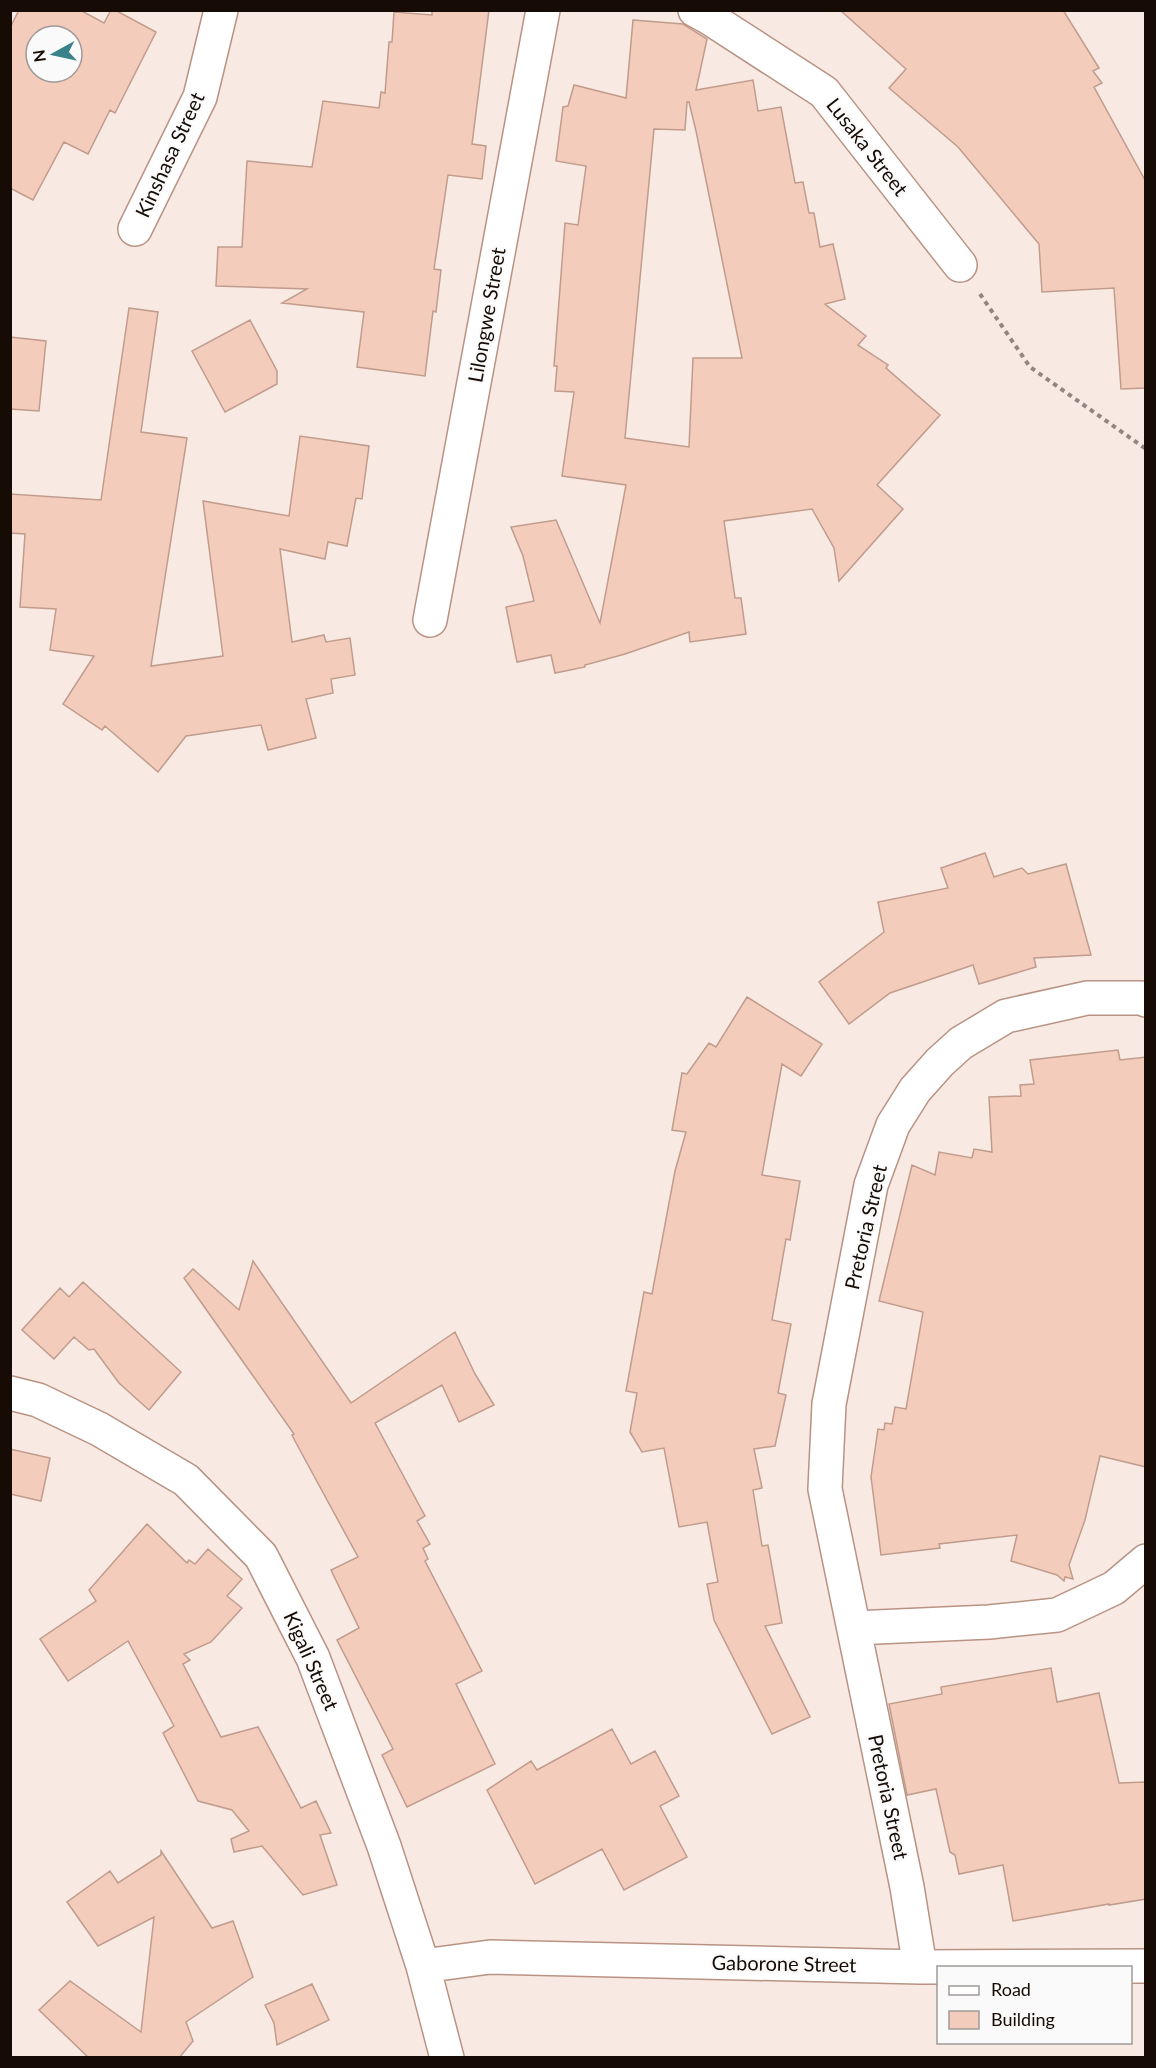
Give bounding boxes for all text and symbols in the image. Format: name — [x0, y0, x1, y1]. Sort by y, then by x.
north arrow — [24, 24, 84, 84]
text: N — [28, 49, 49, 64]
street label: Kinshasa Street — [130, 88, 209, 221]
street label: Lusaka Street — [822, 93, 913, 200]
street label: Lilongwe Street — [462, 245, 510, 384]
street label: Pretoria Street — [839, 1162, 891, 1292]
street label: Kigali Street — [279, 1607, 344, 1714]
street label: Pretoria Street — [864, 1732, 914, 1862]
street label: Gaborone Street — [711, 1950, 857, 1976]
legend — [937, 1966, 1132, 2044]
text: Road — [991, 1978, 1031, 2000]
text: Building — [991, 2008, 1055, 2030]

